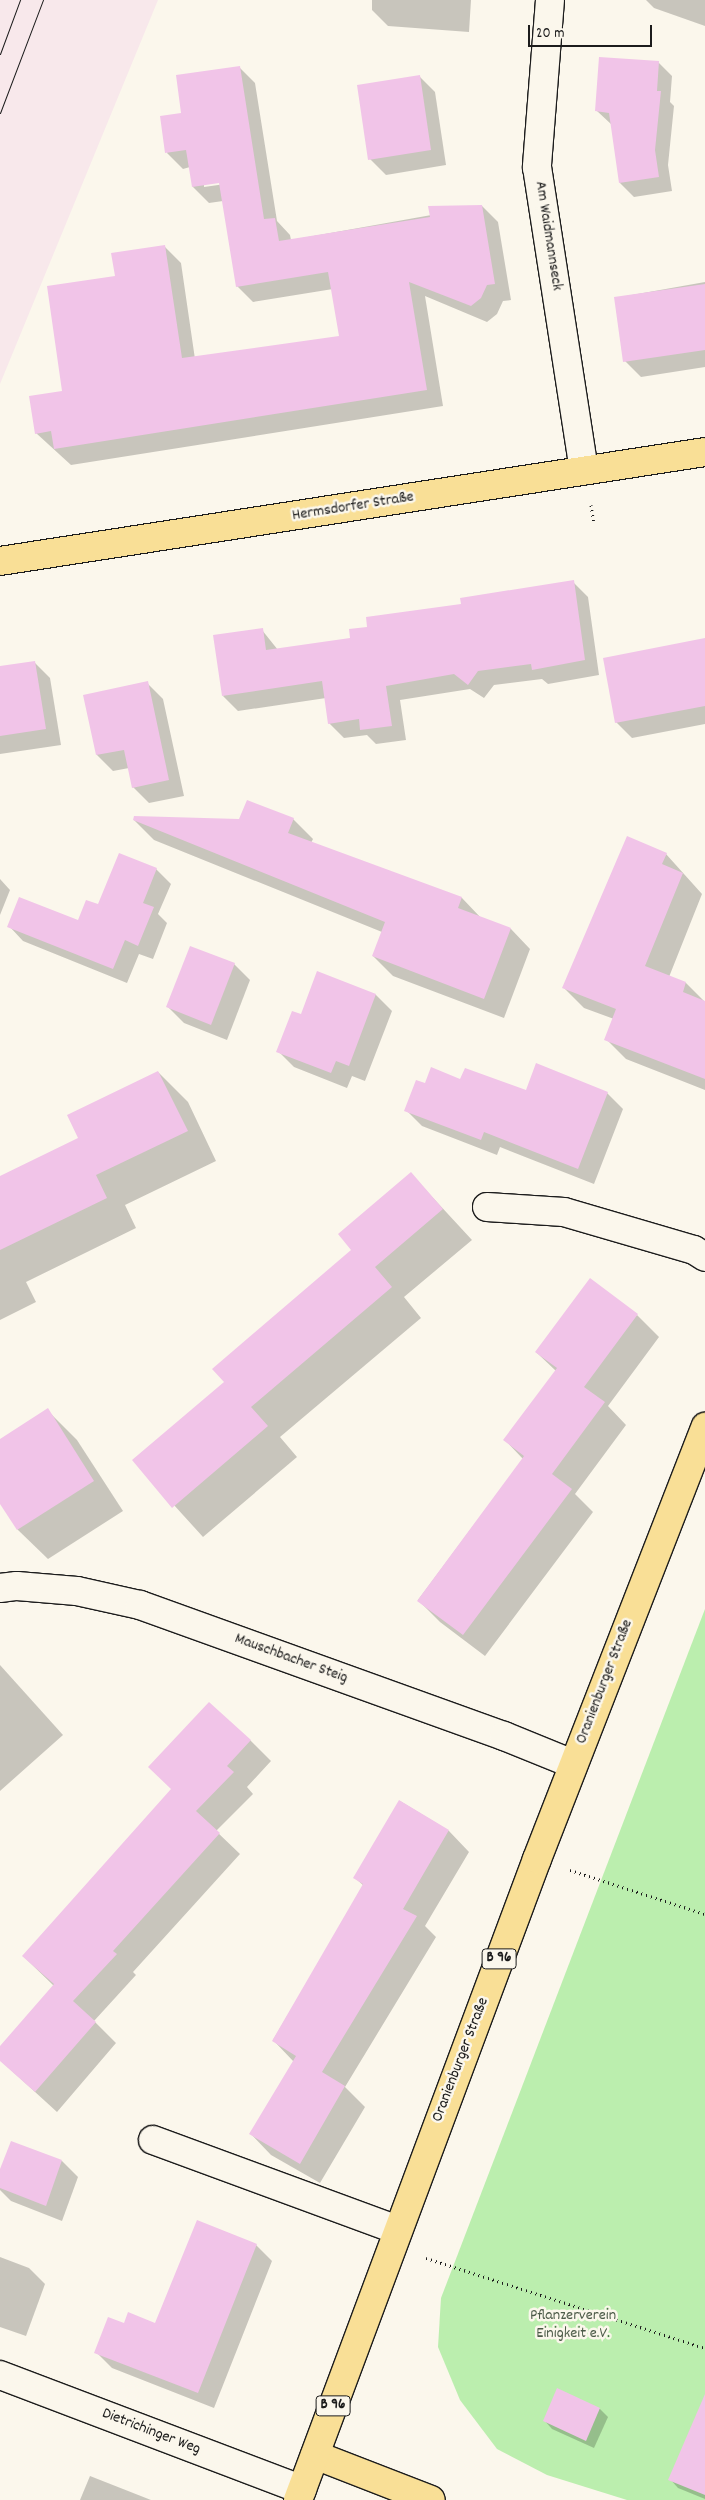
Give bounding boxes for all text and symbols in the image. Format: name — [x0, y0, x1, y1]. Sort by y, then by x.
scale bar — [530, 15, 654, 47]
text: 20 m — [536, 23, 564, 45]
street label: Am Waidmannseck — [530, 180, 566, 292]
street label: Hermsdorfer Straße — [291, 488, 415, 526]
street label: Oranienburger Straße — [572, 1617, 638, 1747]
street label: Mauschbacher Steig — [232, 1630, 350, 1688]
road number: B 96 — [482, 1946, 516, 1972]
street label: Oranienburger Straße — [428, 1995, 494, 2125]
park label: Pflanzerverein Einigkeit e.V. — [530, 2306, 616, 2344]
road number: B 96 — [316, 2394, 350, 2418]
street label: Dietrichinger Weg — [99, 2404, 203, 2460]

